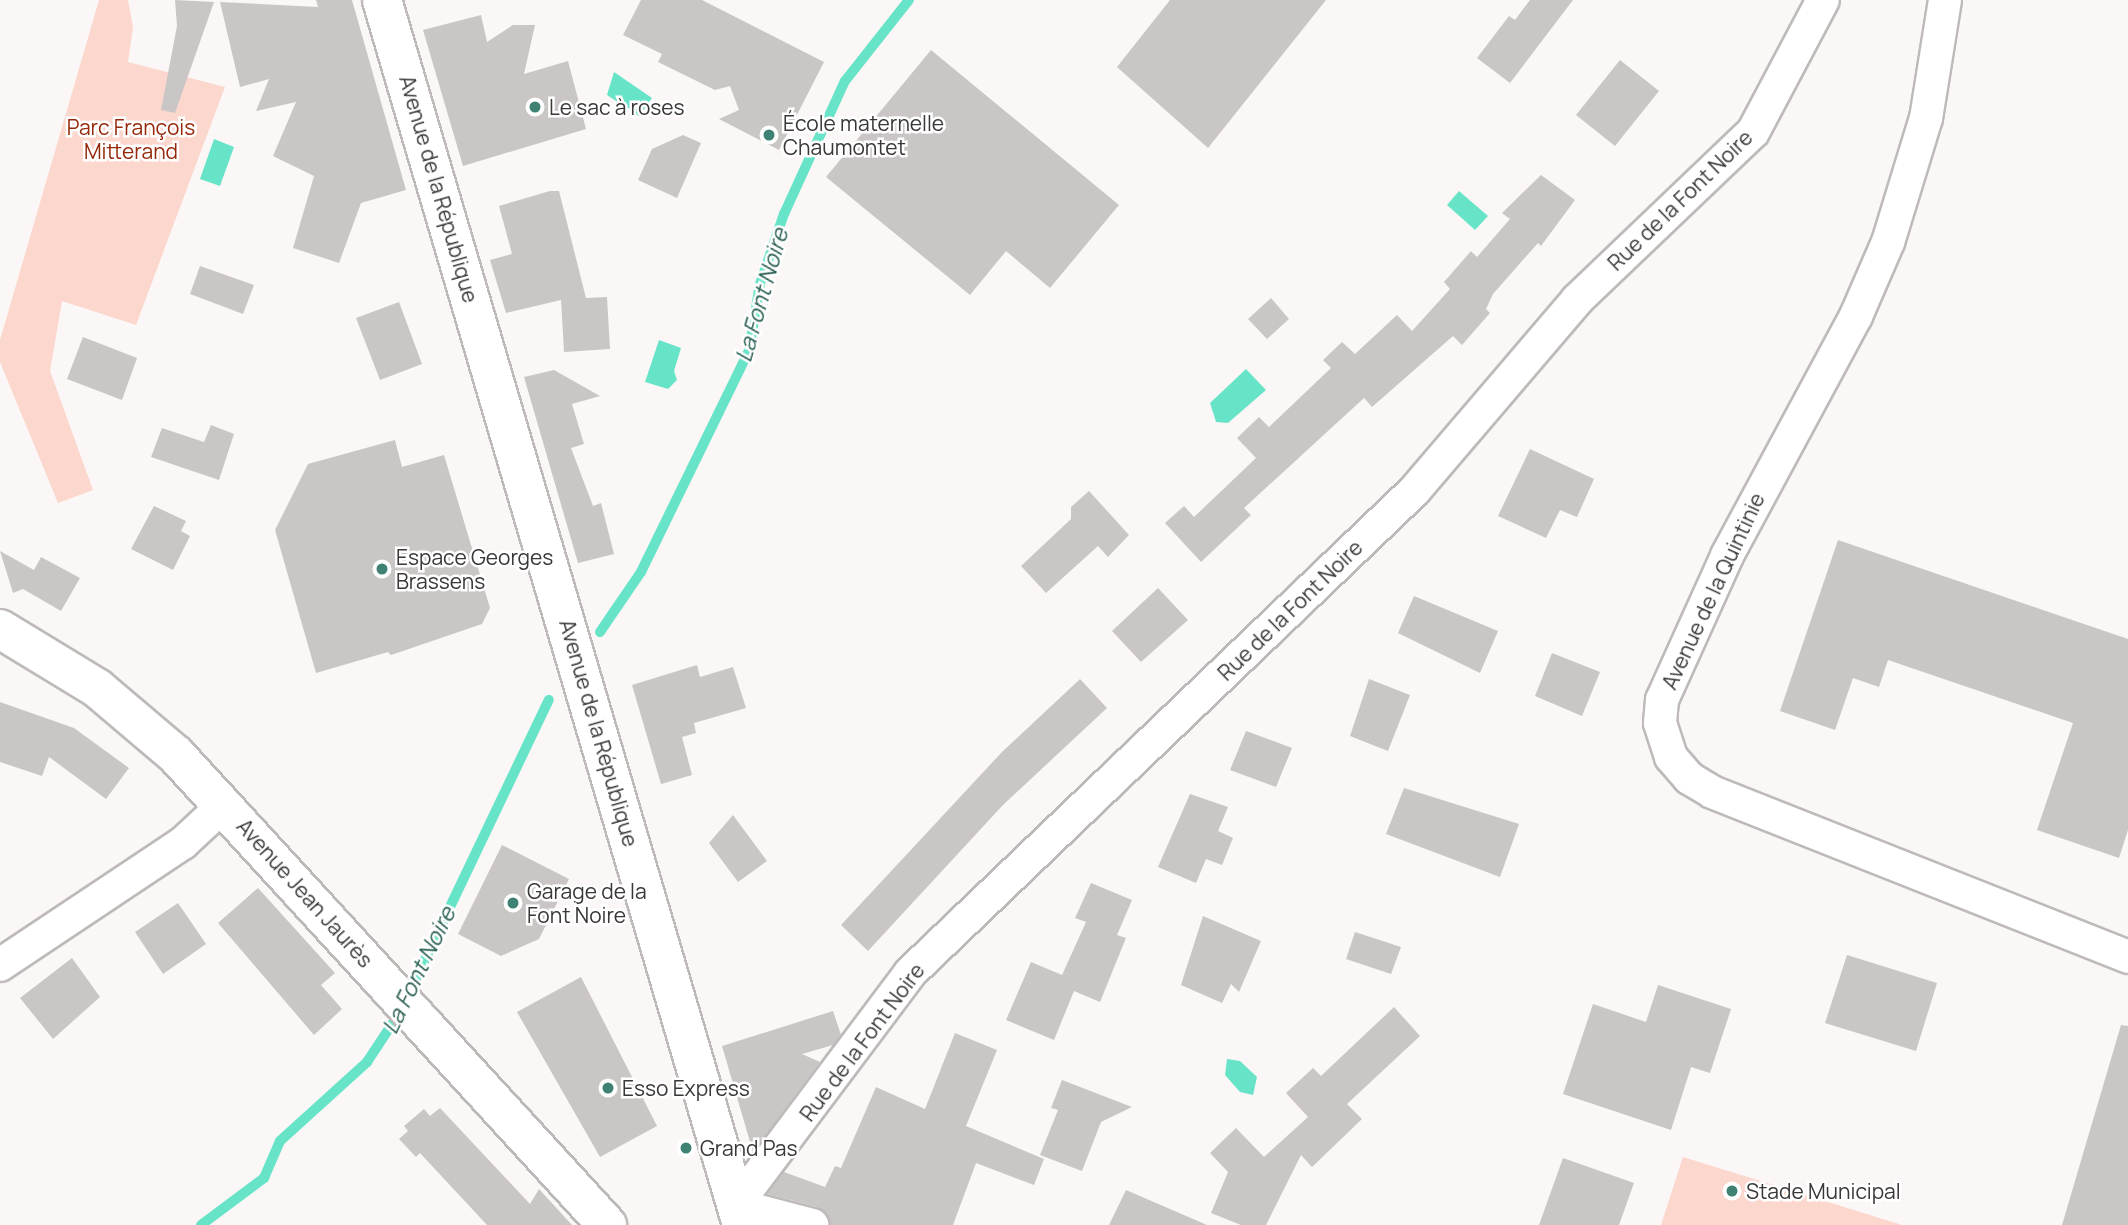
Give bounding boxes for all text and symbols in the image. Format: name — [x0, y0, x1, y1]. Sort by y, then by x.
street label: Avenue de la République — [394, 72, 484, 306]
place label: Le sac à roses — [549, 94, 685, 120]
marker: Le sac à roses — [527, 99, 543, 115]
place label: École maternelle Chaumontet — [783, 110, 944, 160]
park label: Parc François Mitterand — [67, 114, 195, 164]
street label: Rue de la Font Noire — [1603, 125, 1757, 275]
marker: École maternelle Chaumontet — [761, 127, 777, 143]
water label: La Font Noire — [729, 225, 793, 365]
street label: Avenue de la Quintinie — [1656, 489, 1770, 693]
street label: Rue de la Font Noire — [1213, 535, 1367, 685]
place label: Espace Georges Brassens — [396, 544, 553, 594]
marker: Espace Georges Brassens — [374, 561, 390, 577]
street label: Avenue de la République — [554, 616, 644, 850]
street label: Avenue Jean Jaurès — [232, 814, 378, 972]
place label: Garage de la Font Noire — [527, 878, 647, 928]
marker: Garage de la Font Noire — [505, 895, 521, 911]
water label: La Font Noire — [375, 902, 461, 1038]
street label: Rue de la Font Noire — [794, 958, 930, 1126]
place label: Esso Express — [622, 1075, 750, 1101]
marker: Esso Express — [600, 1080, 616, 1096]
place label: Grand Pas — [700, 1135, 798, 1161]
marker: Grand Pas — [678, 1140, 694, 1156]
place label: Stade Municipal — [1746, 1178, 1901, 1204]
marker: Stade Municipal — [1724, 1183, 1740, 1199]

